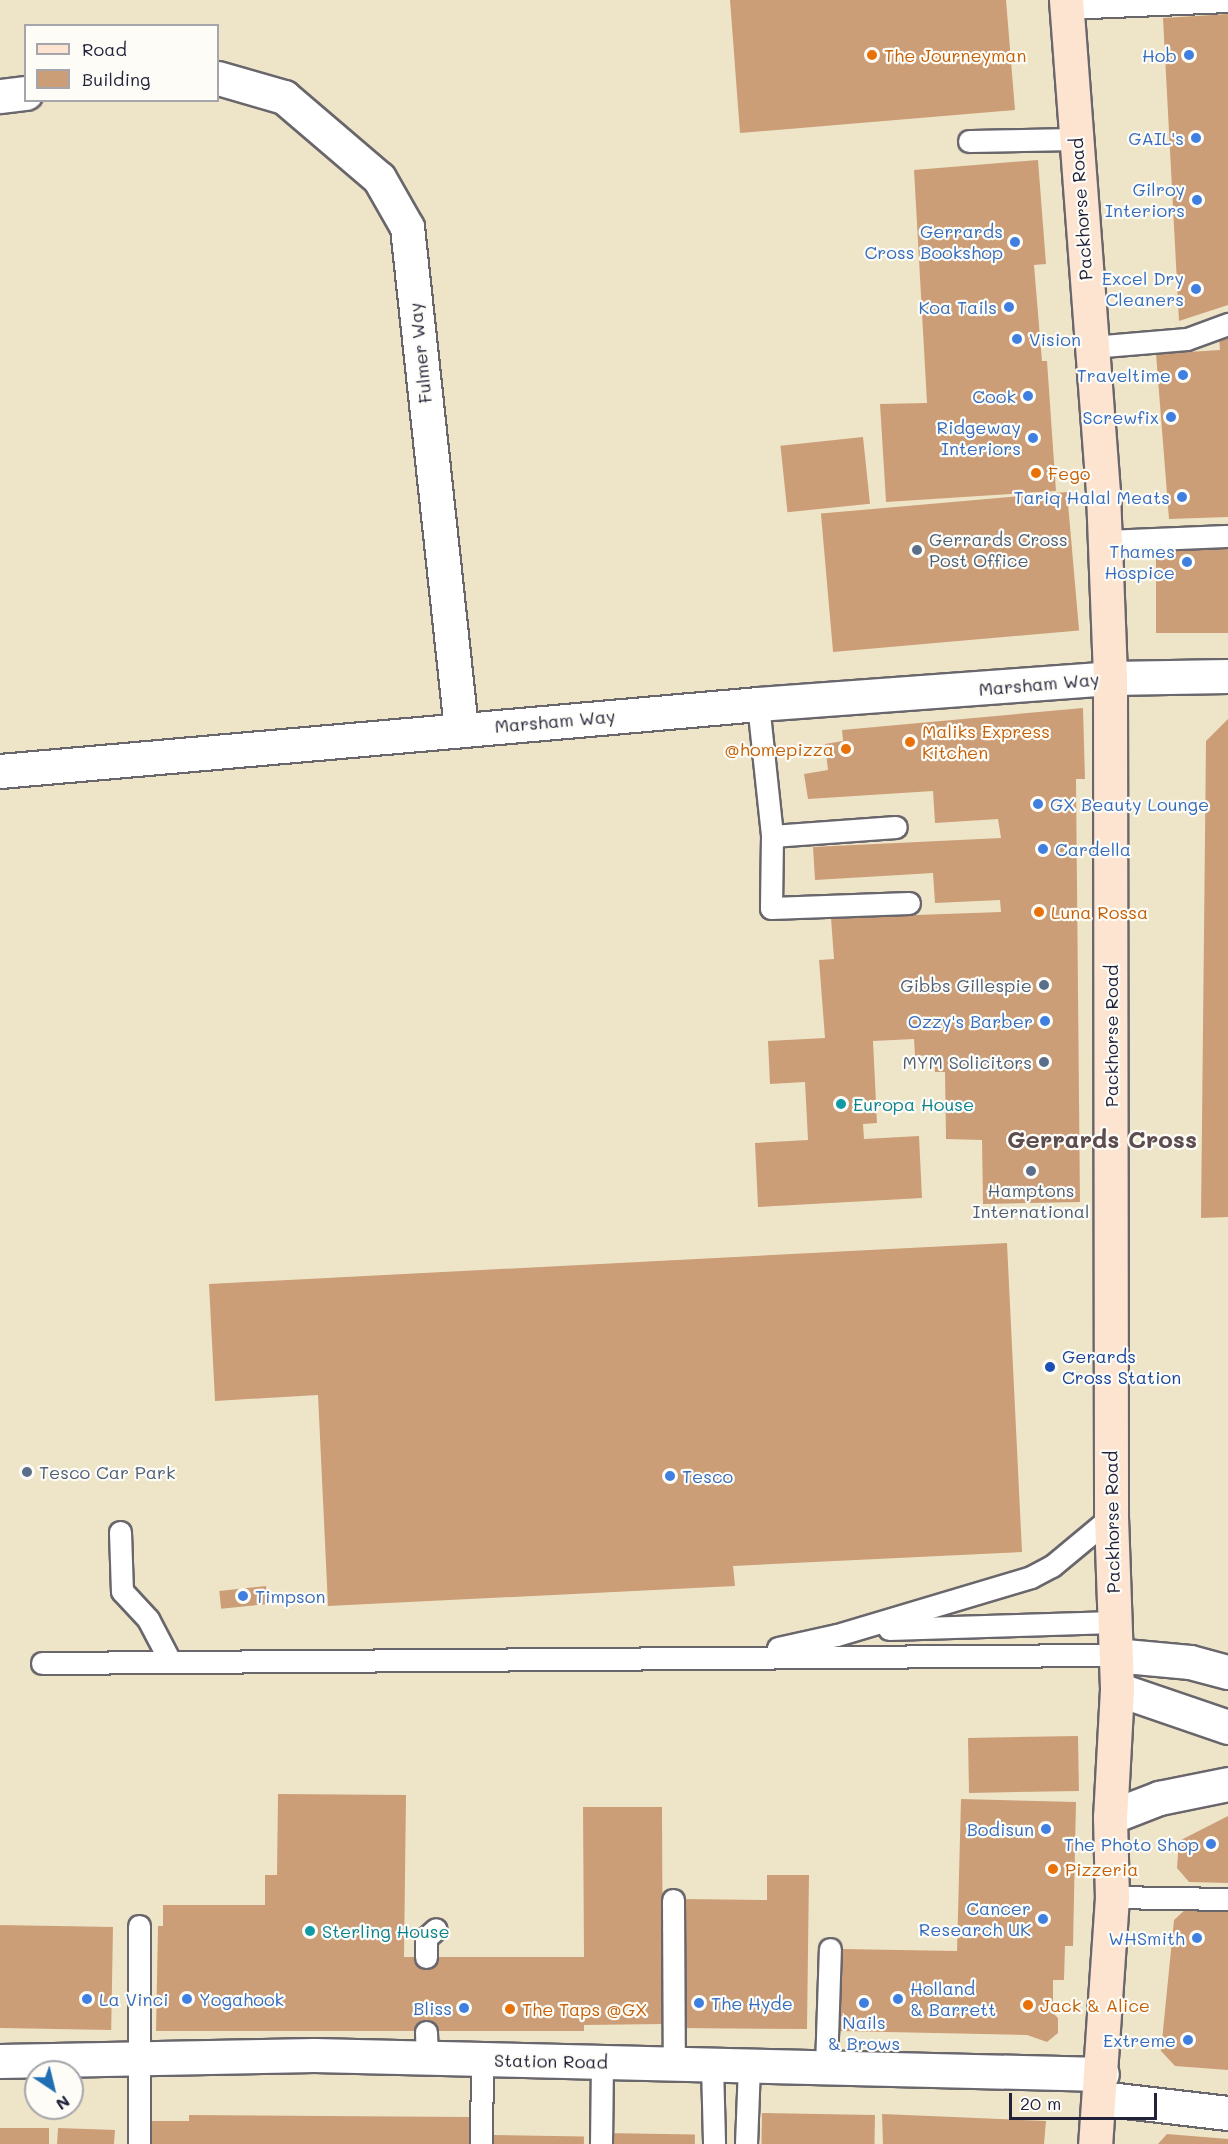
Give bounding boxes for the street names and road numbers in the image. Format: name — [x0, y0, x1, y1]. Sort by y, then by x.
street label: Packhorse Road — [1065, 137, 1097, 281]
street label: Fulmer Way — [404, 302, 436, 404]
street label: Marsham Way — [978, 668, 1100, 700]
street label: Marsham Way — [494, 705, 616, 737]
street label: Packhorse Road — [1100, 965, 1122, 1107]
street label: Packhorse Road — [1100, 1450, 1124, 1594]
street label: Station Road — [494, 2049, 608, 2073]

